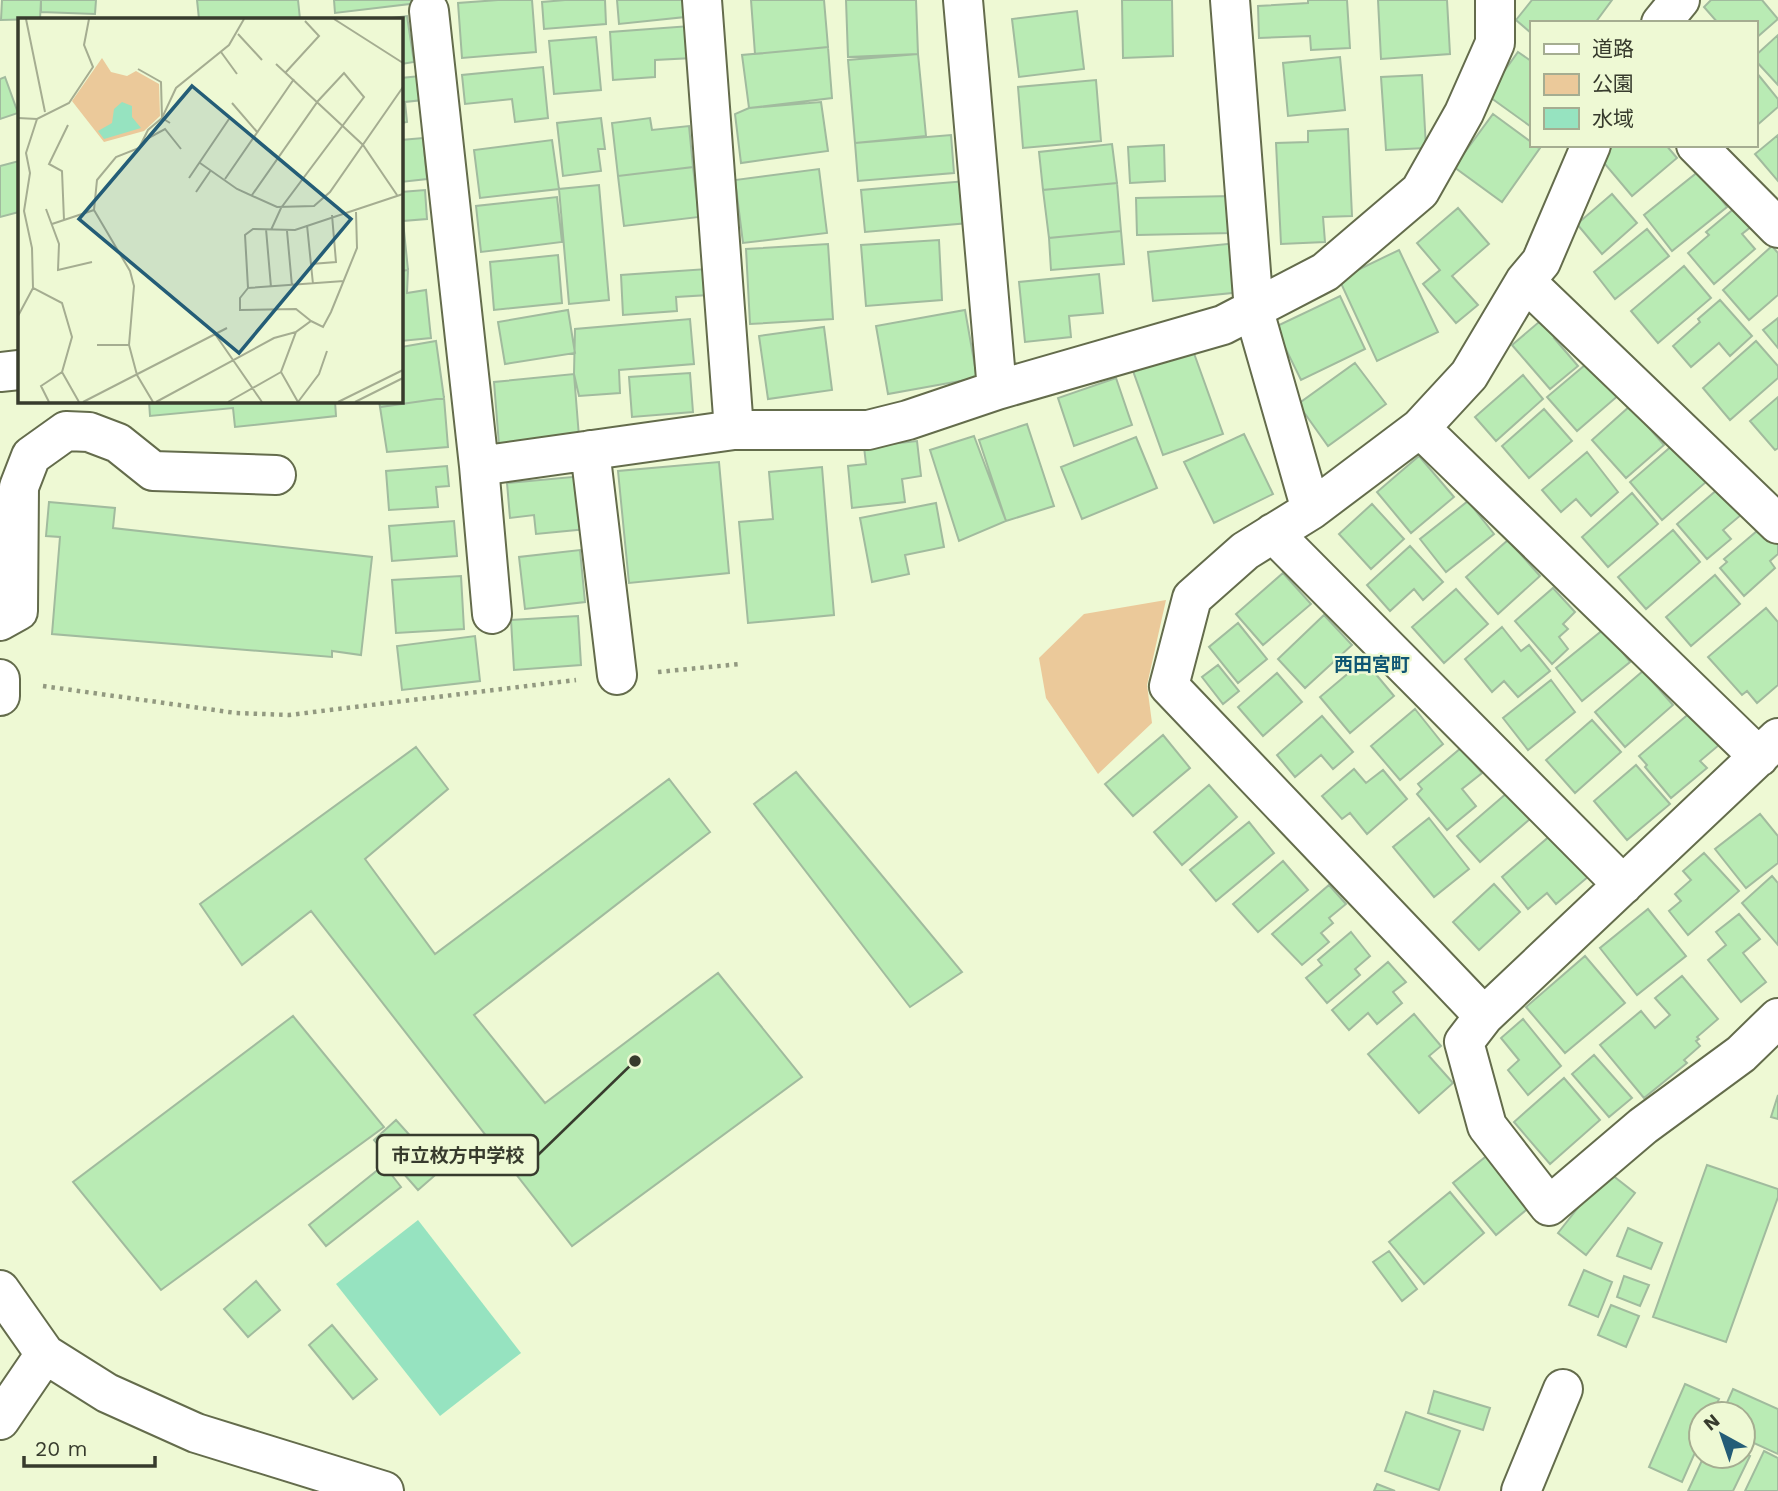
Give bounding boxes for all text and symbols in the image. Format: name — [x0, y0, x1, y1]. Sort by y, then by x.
inset map — [18, 18, 402, 402]
legend — [1530, 21, 1757, 147]
text: 道路 — [1592, 36, 1634, 61]
text: 公園 — [1592, 71, 1634, 96]
text: 水域 — [1592, 106, 1634, 131]
district label: 西田宮町 — [1334, 653, 1410, 676]
callout: 市立枚方中学校 — [377, 1135, 538, 1175]
text: 市立枚方中学校 — [391, 1144, 525, 1167]
north arrow — [1687, 1400, 1757, 1470]
text: N — [1699, 1409, 1724, 1436]
scale bar — [24, 1424, 156, 1468]
text: 20 m — [35, 1436, 87, 1461]

